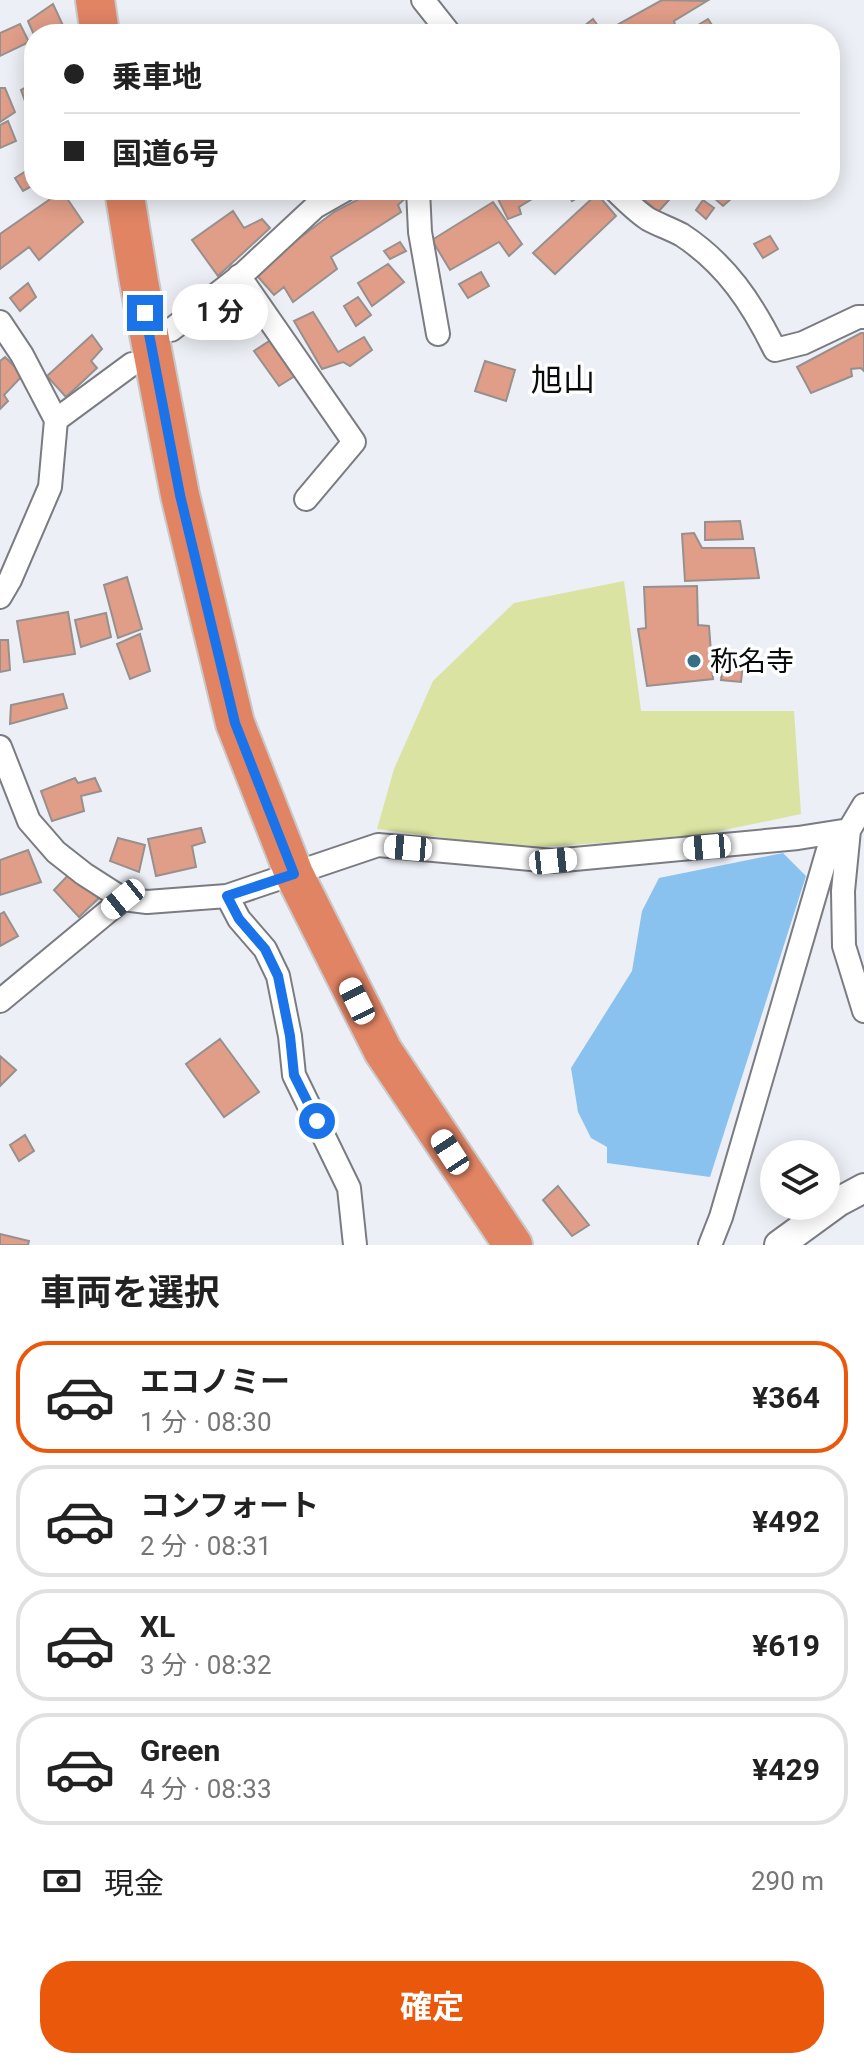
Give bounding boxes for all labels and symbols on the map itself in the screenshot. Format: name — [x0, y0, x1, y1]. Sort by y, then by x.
callout: 1 分 — [173, 285, 269, 341]
route end — [127, 295, 163, 331]
district label: 旭山 — [531, 361, 595, 399]
place label: 称名寺 — [710, 645, 794, 678]
marker: 称名寺 — [685, 652, 703, 670]
car — [682, 833, 732, 861]
car — [383, 834, 433, 862]
car — [528, 847, 578, 875]
car — [97, 875, 149, 923]
car — [336, 974, 378, 1028]
route start — [299, 1103, 335, 1139]
car — [427, 1125, 473, 1179]

